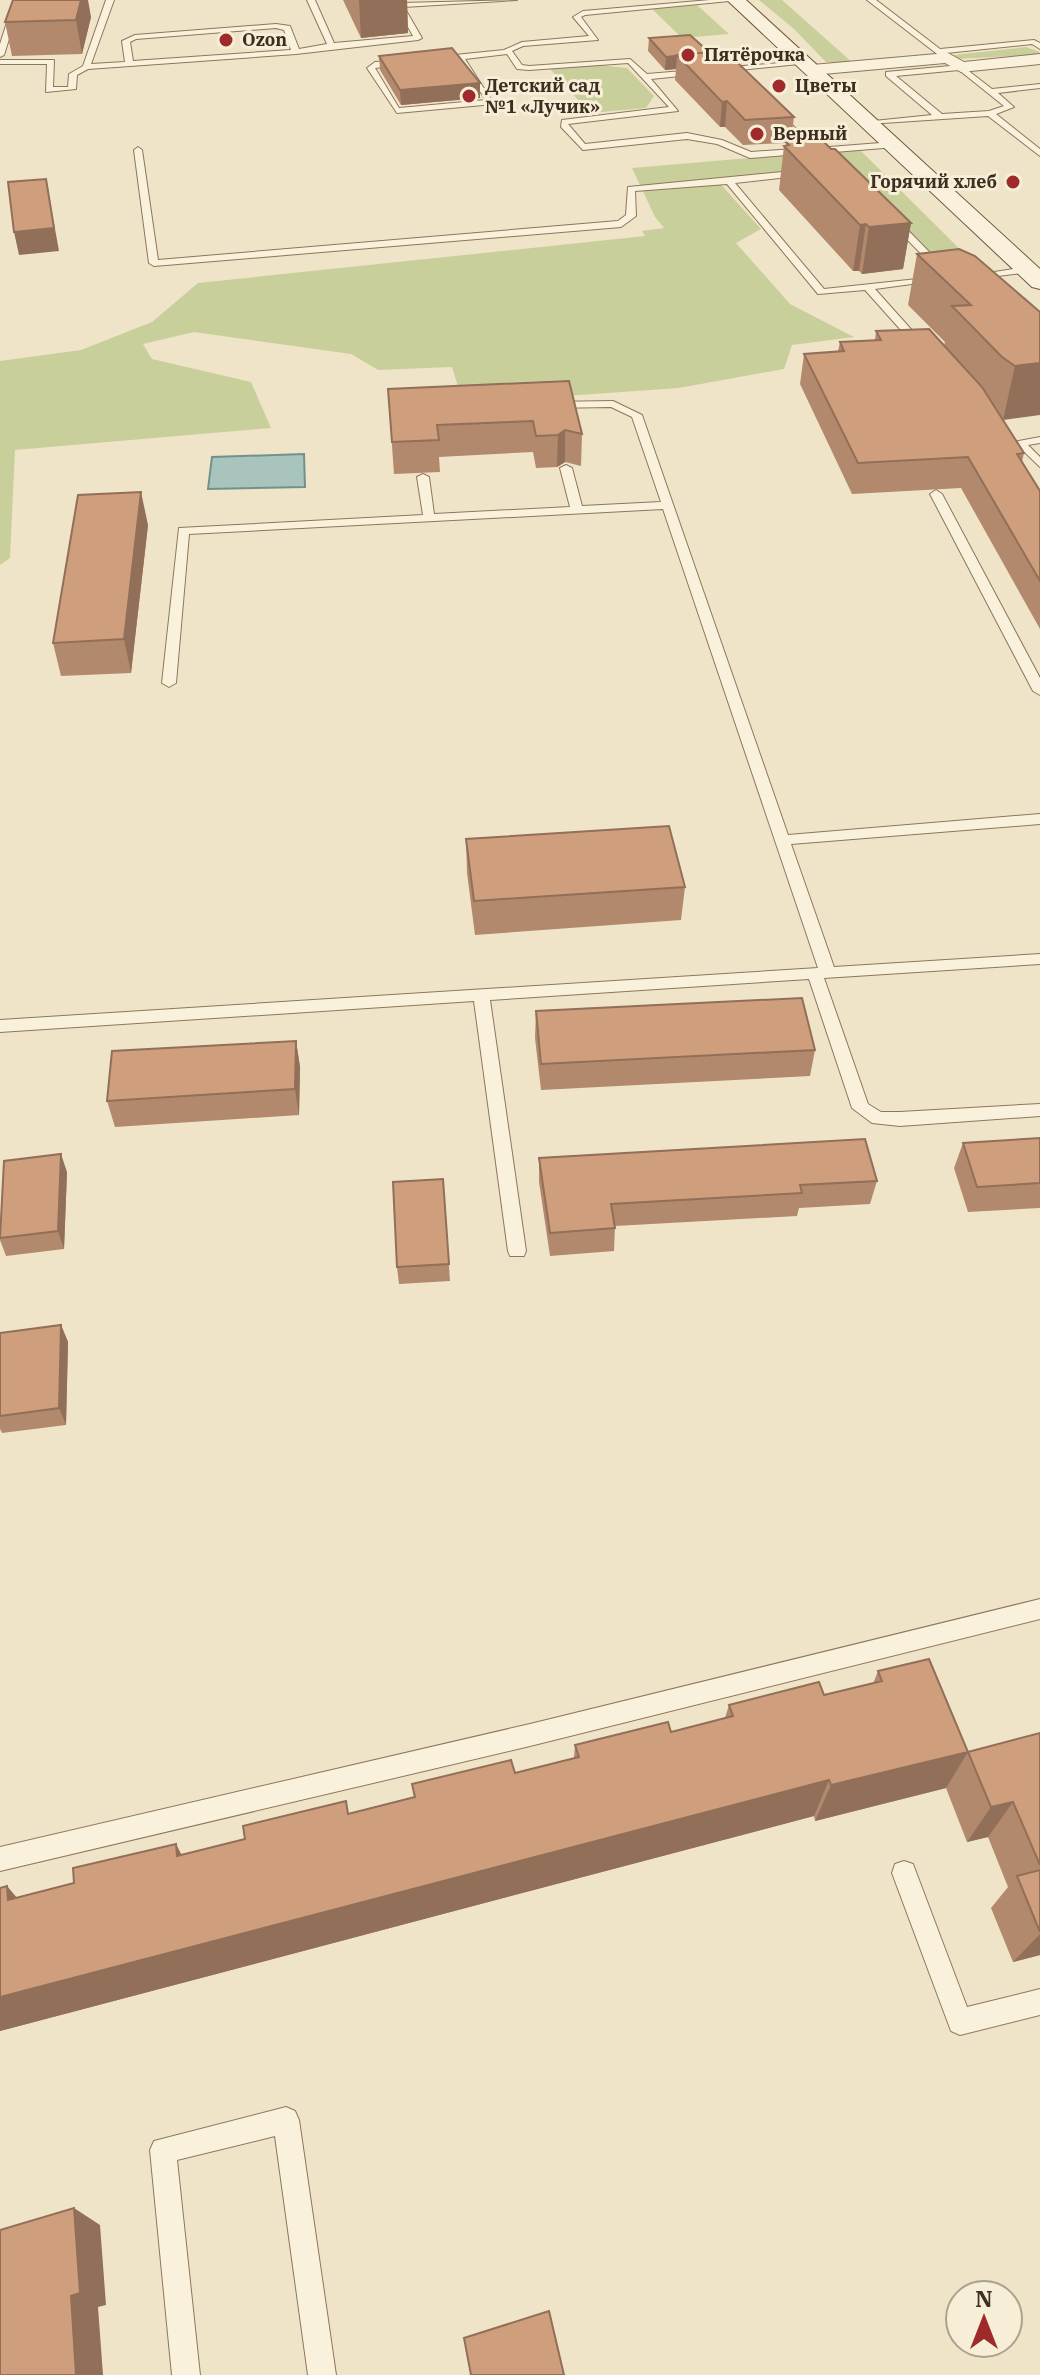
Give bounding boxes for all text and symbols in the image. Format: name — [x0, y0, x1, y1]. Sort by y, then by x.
place label: Ozon — [242, 28, 287, 51]
marker: Ozon — [217, 31, 235, 49]
place label: Пятёрочка — [704, 43, 805, 66]
marker: Пятёрочка — [679, 46, 697, 64]
place label: Детский сад №1 «Лучик» — [485, 74, 601, 118]
place label: Цветы — [795, 74, 857, 97]
marker: Цветы — [770, 77, 788, 95]
marker: Детский сад №1 «Лучик» — [460, 87, 478, 105]
place label: Верный — [773, 122, 847, 145]
marker: Верный — [748, 125, 766, 143]
place label: Горячий хлеб — [870, 170, 997, 193]
marker: Горячий хлеб — [1004, 173, 1022, 191]
north arrow — [944, 2279, 1024, 2359]
text: N — [975, 2284, 993, 2313]

